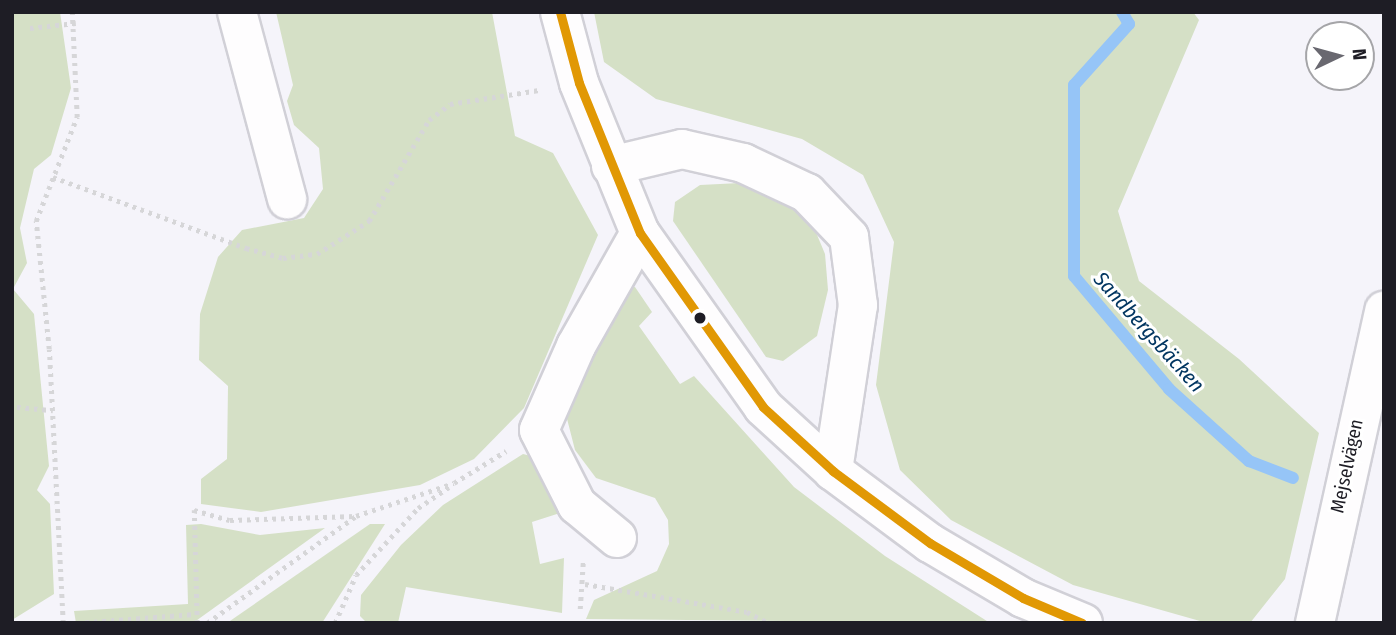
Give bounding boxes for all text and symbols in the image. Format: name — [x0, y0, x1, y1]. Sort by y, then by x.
north arrow — [1305, 21, 1375, 91]
text: N — [1347, 48, 1371, 61]
water label: Sandbergsbäcken — [1088, 267, 1210, 397]
unlabelled marker — [693, 311, 707, 325]
street label: Mejselvägen — [1326, 417, 1368, 515]

